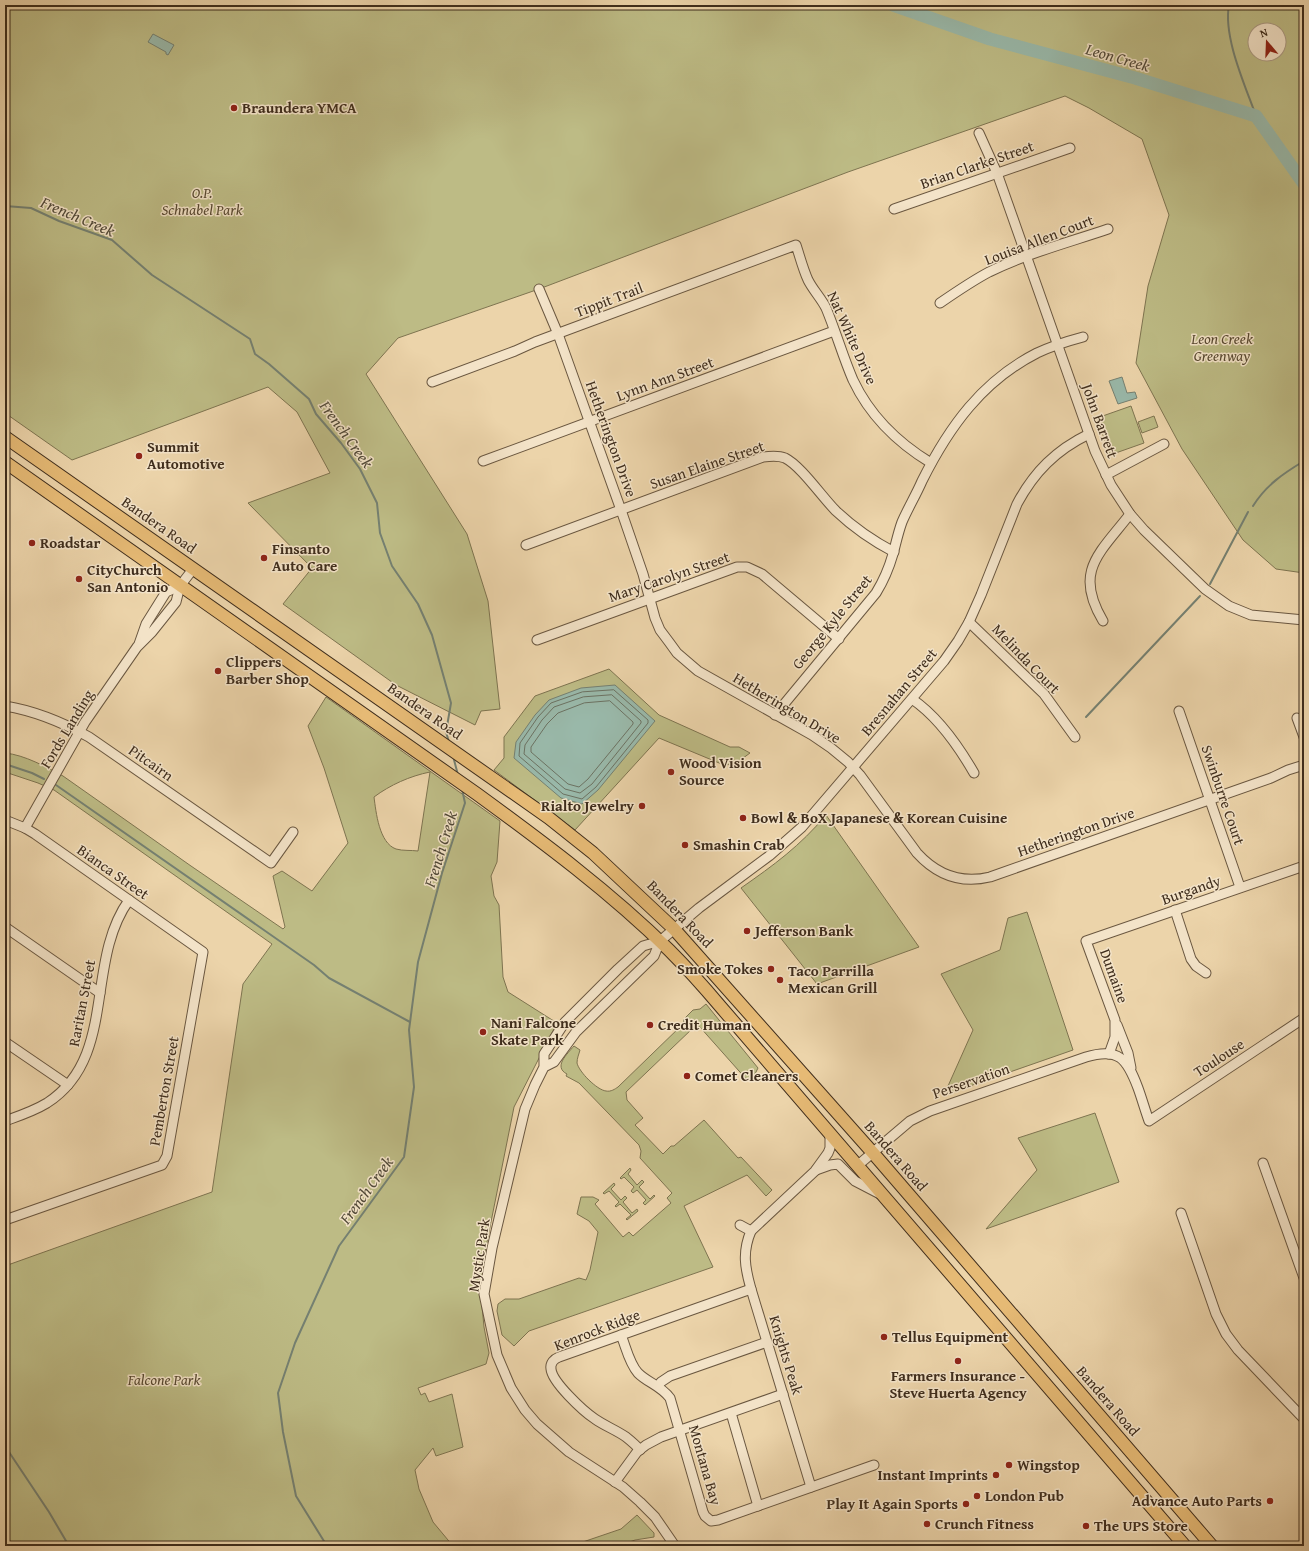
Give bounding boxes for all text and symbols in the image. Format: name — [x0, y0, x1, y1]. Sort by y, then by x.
north arrow — [1247, 22, 1287, 62]
text: N — [1258, 24, 1270, 41]
water label: Leon Creek — [1082, 36, 1154, 78]
place label: Braundera YMCA — [242, 97, 357, 118]
marker: Braundera YMCA — [229, 103, 239, 113]
street label: Brian Clarke Street — [917, 135, 1037, 194]
park label: O.P. Schnabel Park — [161, 182, 243, 220]
water label: French Creek — [36, 189, 119, 243]
street label: Louisa Allen Court — [981, 209, 1097, 270]
street label: Tippit Trail — [572, 277, 646, 322]
street label: Nat White Drive — [822, 288, 882, 388]
park label: Leon Creek Greenway — [1190, 328, 1253, 366]
street label: Lynn Ann Street — [613, 351, 717, 406]
street label: Hetherington Drive — [581, 378, 642, 500]
street label: John Barrett — [1077, 379, 1124, 462]
water label: French Creek — [314, 394, 380, 473]
street label: Susan Elaine Street — [647, 435, 768, 494]
place label: Summit Automotive — [147, 436, 225, 474]
marker: Summit Automotive — [134, 451, 144, 461]
street label: Bandera Road — [118, 491, 201, 558]
place label: Roadstar — [40, 532, 100, 553]
marker: Roadstar — [27, 538, 37, 548]
place label: Finsanto Auto Care — [272, 538, 337, 576]
street label: Mary Carolyn Street — [606, 546, 733, 607]
marker: Finsanto Auto Care — [259, 553, 269, 563]
place label: CityChurch San Antonio — [87, 559, 168, 597]
street label: George Kyle Street — [787, 569, 877, 674]
marker: CityChurch San Antonio — [74, 574, 84, 584]
street label: Melinda Court — [988, 619, 1066, 699]
street label: Bresnahan Street — [856, 643, 942, 740]
place label: Clippers Barber Shop — [226, 651, 309, 689]
marker: Clippers Barber Shop — [213, 666, 223, 676]
street label: Hetherington Drive — [729, 667, 845, 748]
street label: Bandera Road — [384, 677, 467, 744]
street label: Fords Landing — [35, 685, 99, 772]
street label: Pitcairn — [125, 740, 178, 786]
street label: Swinburre Court — [1197, 742, 1251, 848]
place label: Wood Vision Source — [679, 752, 762, 790]
marker: Wood Vision Source — [666, 767, 676, 777]
place label: Rialto Jewelry — [541, 795, 634, 816]
marker: Rialto Jewelry — [637, 801, 647, 811]
street label: Hetherington Drive — [1015, 802, 1137, 861]
water label: French Creek — [417, 807, 463, 891]
place label: Bowl & BoX Japanese & Korean Cuisine — [751, 807, 1007, 828]
marker: Bowl & BoX Japanese & Korean Cuisine — [738, 813, 748, 823]
place label: Smashin Crab — [693, 834, 785, 855]
street label: Bianca Street — [73, 839, 154, 904]
marker: Smashin Crab — [680, 840, 690, 850]
street label: Burgandy — [1158, 869, 1224, 909]
street label: Bandera Road — [643, 875, 718, 952]
place label: Jefferson Bank — [752, 920, 854, 941]
marker: Jefferson Bank — [742, 926, 752, 936]
street label: Dumaine — [1095, 946, 1134, 1006]
street label: Raritan Street — [63, 957, 100, 1048]
place label: Smoke Tokes — [677, 958, 763, 979]
place label: Taco Parrilla Mexican Grill — [788, 960, 878, 998]
marker: Smoke Tokes — [766, 964, 776, 974]
marker: Taco Parrilla Mexican Grill — [775, 975, 785, 985]
place label: Nani Falcone Skate Park — [491, 1012, 576, 1050]
place label: Credit Human — [658, 1014, 751, 1035]
marker: Credit Human — [645, 1020, 655, 1030]
marker: Nani Falcone Skate Park — [478, 1027, 488, 1037]
street label: Toulouse — [1189, 1033, 1248, 1082]
street label: Pemberton Street — [144, 1034, 184, 1147]
street label: Perservation — [929, 1057, 1013, 1104]
place label: Comet Cleaners — [695, 1065, 798, 1086]
marker: Comet Cleaners — [682, 1071, 692, 1081]
street label: Bandera Road — [860, 1116, 933, 1195]
water label: French Creek — [333, 1151, 399, 1230]
street label: Mystic Park — [462, 1216, 495, 1293]
street label: Kenrock Ridge — [551, 1303, 643, 1356]
street label: Knights Peak — [764, 1313, 809, 1397]
place label: Tellus Equipment — [892, 1326, 1009, 1347]
marker: Tellus Equipment — [879, 1332, 889, 1342]
marker: Farmers Insurance - Steve Huerta Agency — [953, 1356, 963, 1366]
street label: Bandera Road — [1072, 1361, 1145, 1440]
place label: Farmers Insurance - Steve Huerta Agency — [889, 1365, 1027, 1403]
park label: Falcone Park — [127, 1369, 200, 1390]
street label: Montana Bay — [684, 1422, 727, 1508]
place label: Wingstop — [1017, 1454, 1080, 1475]
marker: Wingstop — [1004, 1460, 1014, 1470]
place label: Instant Imprints — [877, 1464, 988, 1485]
marker: Instant Imprints — [991, 1470, 1001, 1480]
place label: London Pub — [985, 1485, 1064, 1506]
place label: Advance Auto Parts — [1132, 1490, 1262, 1511]
marker: London Pub — [972, 1491, 982, 1501]
place label: Play It Again Sports — [827, 1493, 958, 1514]
marker: Advance Auto Parts — [1265, 1496, 1275, 1506]
marker: Play It Again Sports — [961, 1499, 971, 1509]
place label: Crunch Fitness — [935, 1513, 1034, 1534]
place label: The UPS Store — [1094, 1515, 1188, 1536]
marker: Crunch Fitness — [922, 1519, 932, 1529]
marker: The UPS Store — [1081, 1521, 1091, 1531]

